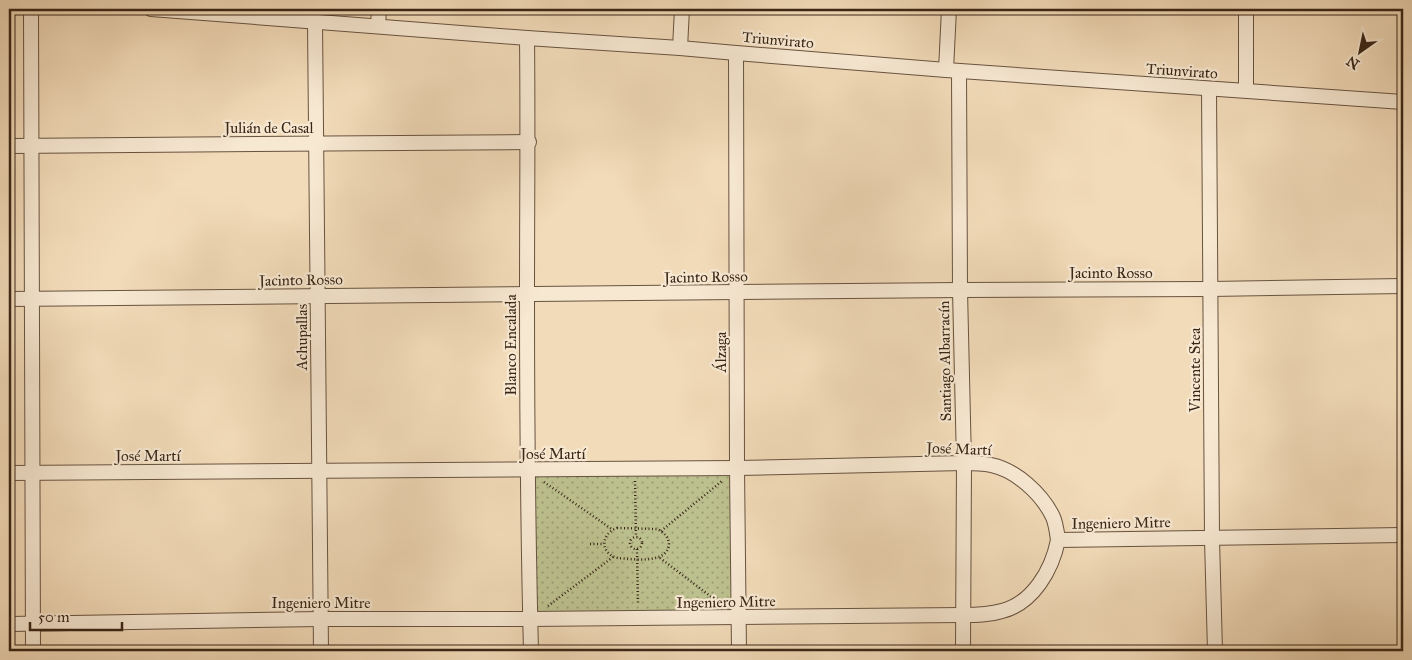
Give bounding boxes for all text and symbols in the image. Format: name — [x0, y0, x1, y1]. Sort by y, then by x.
street label: Triunvirato — [741, 28, 815, 52]
north arrow — [1334, 28, 1384, 78]
text: N — [1343, 52, 1363, 73]
street label: Triunvirato — [1146, 60, 1219, 83]
street label: Julián de Casal — [222, 119, 314, 138]
street label: Jacinto Rosso — [1067, 264, 1153, 283]
street label: Jacinto Rosso — [662, 267, 748, 288]
street label: Jacinto Rosso — [257, 270, 343, 291]
street label: Blanco Encalada — [502, 294, 520, 396]
street label: Santiago Albarracín — [935, 301, 955, 421]
street label: Achupallas — [293, 304, 311, 371]
street label: Vincente Stea — [1186, 327, 1204, 413]
street label: Álzaga — [711, 331, 730, 373]
street label: José Martí — [924, 439, 993, 460]
street label: José Martí — [518, 445, 586, 464]
street label: José Martí — [113, 447, 181, 466]
street label: Ingeniero Mitre — [1071, 513, 1171, 533]
street label: Ingeniero Mitre — [676, 592, 776, 612]
street label: Ingeniero Mitre — [271, 594, 371, 612]
scale bar — [30, 600, 122, 632]
text: 50 m — [38, 608, 70, 626]

